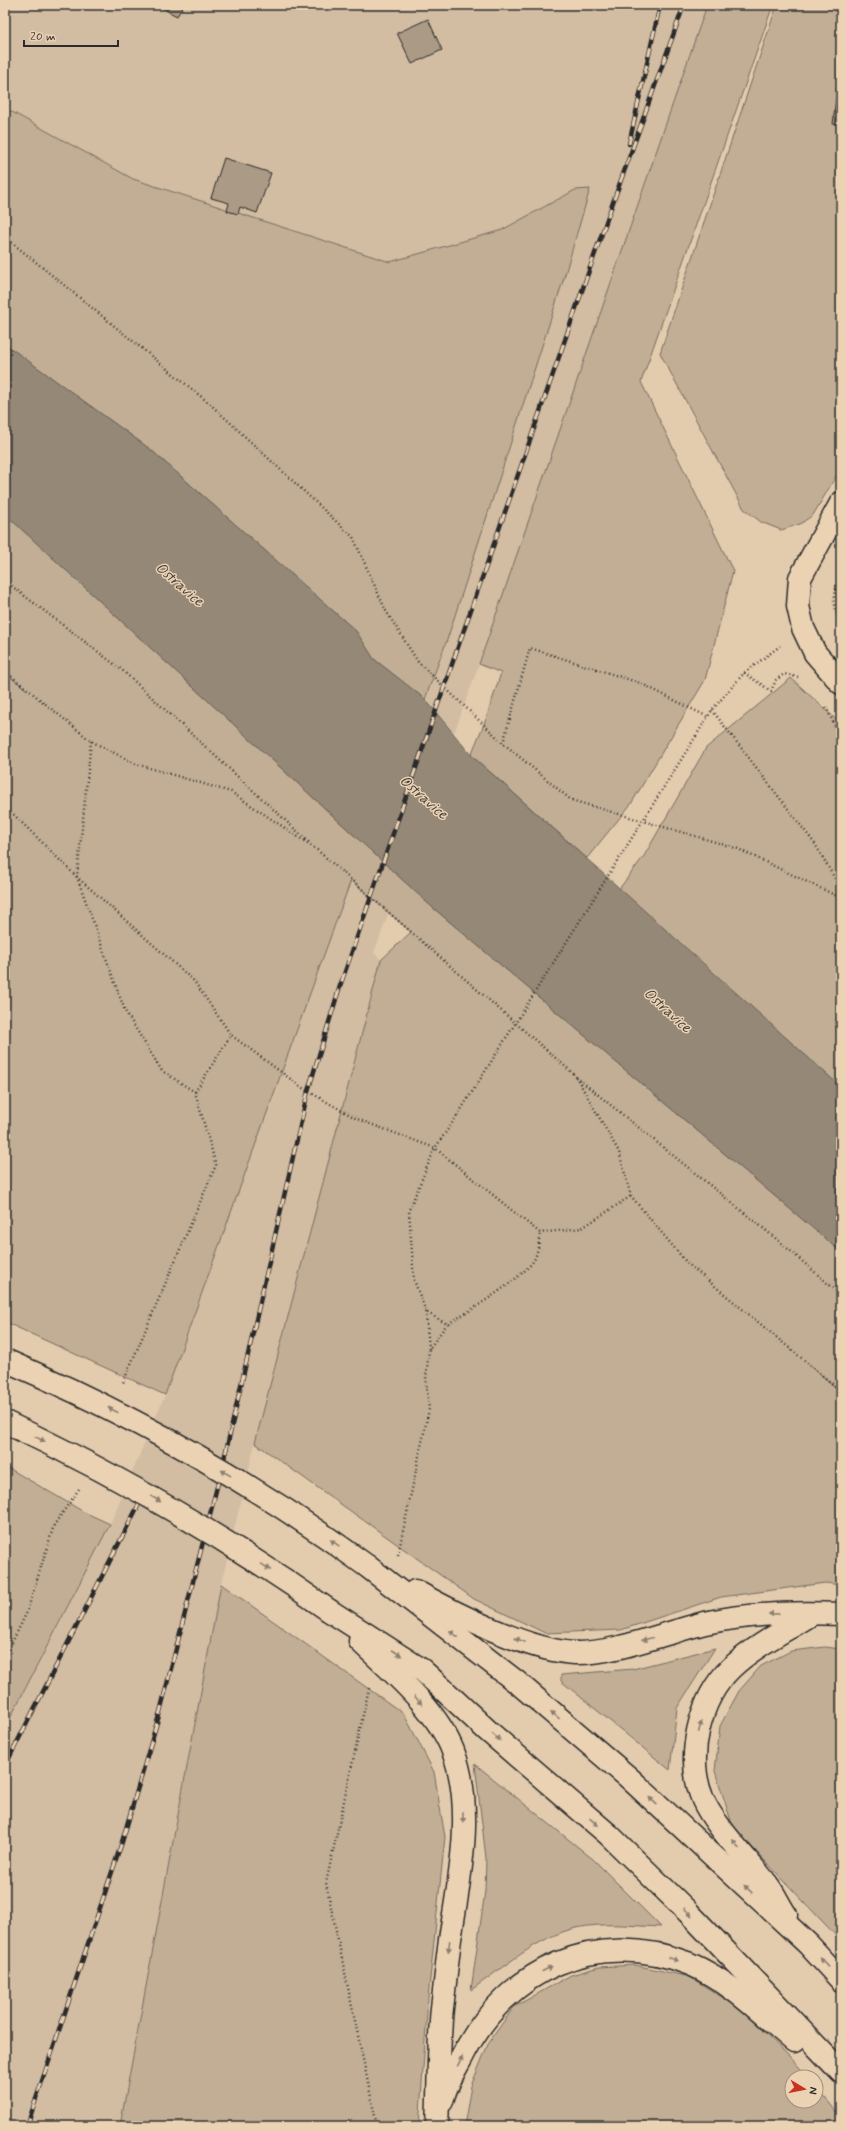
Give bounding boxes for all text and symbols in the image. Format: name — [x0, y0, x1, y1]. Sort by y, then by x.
scale bar — [24, 22, 118, 48]
text: 20 m — [30, 29, 56, 45]
water label: Ostravice — [151, 558, 209, 612]
water label: Ostravice — [395, 771, 453, 825]
water label: Ostravice — [639, 984, 696, 1038]
one-way arrow — [107, 1407, 118, 1413]
one-way arrow — [35, 1436, 46, 1442]
one-way arrow — [221, 1469, 231, 1477]
one-way arrow — [150, 1495, 162, 1502]
one-way arrow — [330, 1539, 341, 1547]
one-way arrow — [261, 1563, 272, 1571]
one-way arrow — [768, 1611, 780, 1618]
one-way arrow — [448, 1629, 459, 1638]
one-way arrow — [641, 1636, 653, 1642]
one-way arrow — [514, 1637, 526, 1643]
one-way arrow — [392, 1649, 402, 1657]
one-way arrow — [414, 1694, 423, 1705]
one-way arrow — [550, 1710, 560, 1720]
one-way arrow — [697, 1720, 703, 1732]
one-way arrow — [490, 1733, 501, 1742]
one-way arrow — [648, 1796, 658, 1805]
one-way arrow — [460, 1811, 466, 1824]
one-way arrow — [589, 1818, 599, 1827]
one-way arrow — [731, 1839, 740, 1850]
one-way arrow — [743, 1884, 753, 1894]
one-way arrow — [683, 1907, 693, 1917]
one-way arrow — [446, 1940, 452, 1953]
one-way arrow — [667, 1956, 679, 1962]
one-way arrow — [820, 1957, 829, 1967]
one-way arrow — [542, 1965, 553, 1972]
one-way arrow — [456, 2055, 463, 2067]
north arrow — [784, 2069, 824, 2109]
text: N — [805, 2086, 820, 2095]

